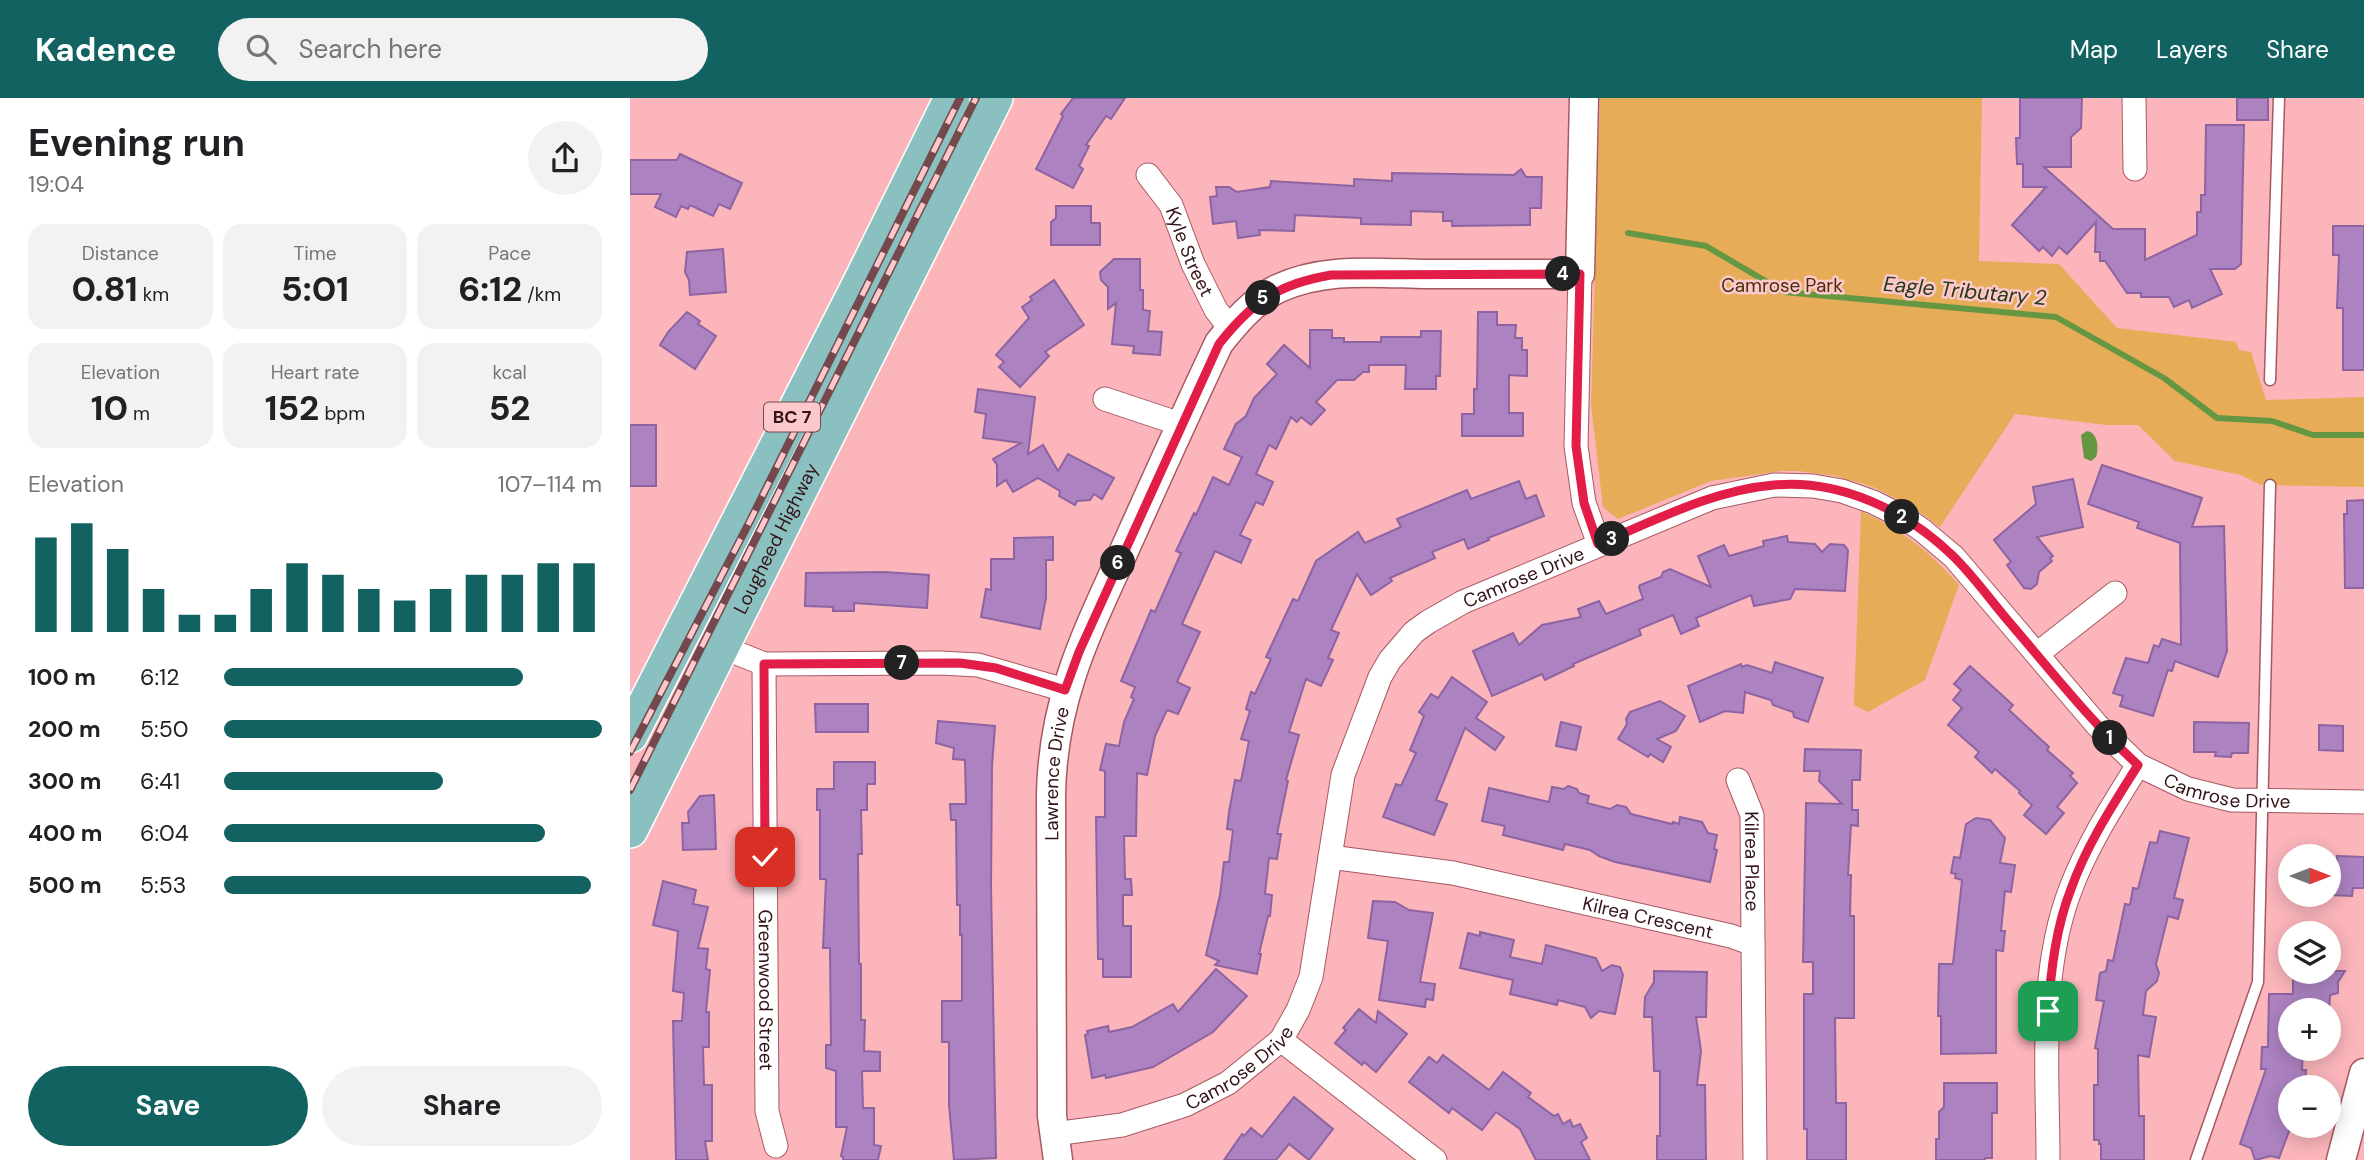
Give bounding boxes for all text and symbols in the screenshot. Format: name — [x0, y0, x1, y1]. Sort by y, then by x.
search box — [218, 18, 708, 81]
text: Kadence — [35, 28, 176, 71]
icon: search — [242, 30, 280, 68]
text: Search here — [298, 32, 442, 66]
text: Map — [2070, 34, 2118, 65]
text: Layers — [2156, 34, 2228, 65]
text: Share — [2266, 34, 2329, 65]
text: Evening run — [28, 118, 245, 168]
button: share — [528, 121, 602, 195]
text: 19:04 — [28, 169, 84, 199]
street label: Kyle Street — [1160, 203, 1220, 301]
text: Distance — [82, 241, 159, 266]
text: Time — [294, 241, 336, 266]
text: Pace — [488, 241, 531, 266]
pin: 4 — [1546, 256, 1580, 292]
text: 4 — [1556, 261, 1569, 286]
text: 0.81 — [71, 266, 138, 312]
text: 5:01 — [281, 266, 349, 312]
text: 6:12 — [458, 266, 522, 312]
water label: Eagle Tributary 2 — [1882, 270, 2048, 312]
park label: Camrose Park — [1721, 273, 1843, 298]
pin: 5 — [1246, 280, 1280, 316]
text: km — [138, 282, 169, 307]
text: /km — [522, 282, 561, 307]
text: 5 — [1257, 285, 1268, 310]
text: Elevation — [81, 360, 160, 385]
text: Heart rate — [271, 360, 359, 385]
text: kcal — [492, 360, 527, 385]
text: 10 — [91, 385, 128, 431]
text: 152 — [265, 385, 319, 431]
text: 52 — [489, 385, 531, 431]
text: m — [128, 401, 150, 426]
text: bpm — [319, 401, 365, 426]
road number: BC 7 — [764, 402, 820, 432]
street label: Lougheed Highway — [727, 458, 824, 618]
text: Elevation — [28, 469, 124, 499]
text: 107–114 m — [498, 469, 602, 499]
pin: 2 — [1884, 500, 1920, 534]
text: 2 — [1896, 504, 1907, 529]
pin: 3 — [1594, 522, 1630, 556]
text: 3 — [1606, 526, 1617, 551]
street label: Camrose Drive — [1459, 540, 1588, 613]
pin: 6 — [1100, 546, 1135, 580]
text: 6 — [1111, 550, 1124, 575]
pin: 7 — [884, 646, 920, 680]
text: 7 — [896, 650, 907, 675]
text: 100 m — [28, 662, 96, 692]
text: 6:12 — [140, 662, 180, 692]
street label: Lawrence Drive — [1038, 704, 1075, 841]
text: 200 m — [28, 714, 101, 744]
text: 5:50 — [140, 714, 188, 744]
pin: 1 — [2092, 720, 2128, 756]
text: 1 — [2106, 725, 2113, 750]
text: 300 m — [28, 766, 101, 796]
text: 6:41 — [140, 766, 180, 796]
street label: Camrose Drive — [2160, 767, 2291, 813]
street label: Kilrea Place — [1739, 811, 1765, 911]
text: 400 m — [28, 818, 102, 848]
text: 6:04 — [140, 818, 189, 848]
pin — [735, 827, 795, 887]
icon: check — [746, 838, 784, 876]
north arrow — [2278, 844, 2342, 906]
map controls — [2278, 844, 2341, 1138]
text: 500 m — [28, 870, 102, 900]
text: 5:53 — [140, 870, 186, 900]
street label: Kilrea Crescent — [1580, 890, 1716, 944]
street label: Greenwood Street — [753, 909, 779, 1071]
button: layers — [2278, 921, 2341, 984]
pin — [2018, 981, 2078, 1041]
icon: arrive — [2029, 992, 2067, 1030]
button: + — [2278, 998, 2341, 1061]
street label: Camrose Drive — [1181, 1021, 1299, 1115]
button: Save — [28, 1066, 308, 1146]
button: Share — [322, 1066, 602, 1146]
button: − — [2278, 1075, 2341, 1138]

